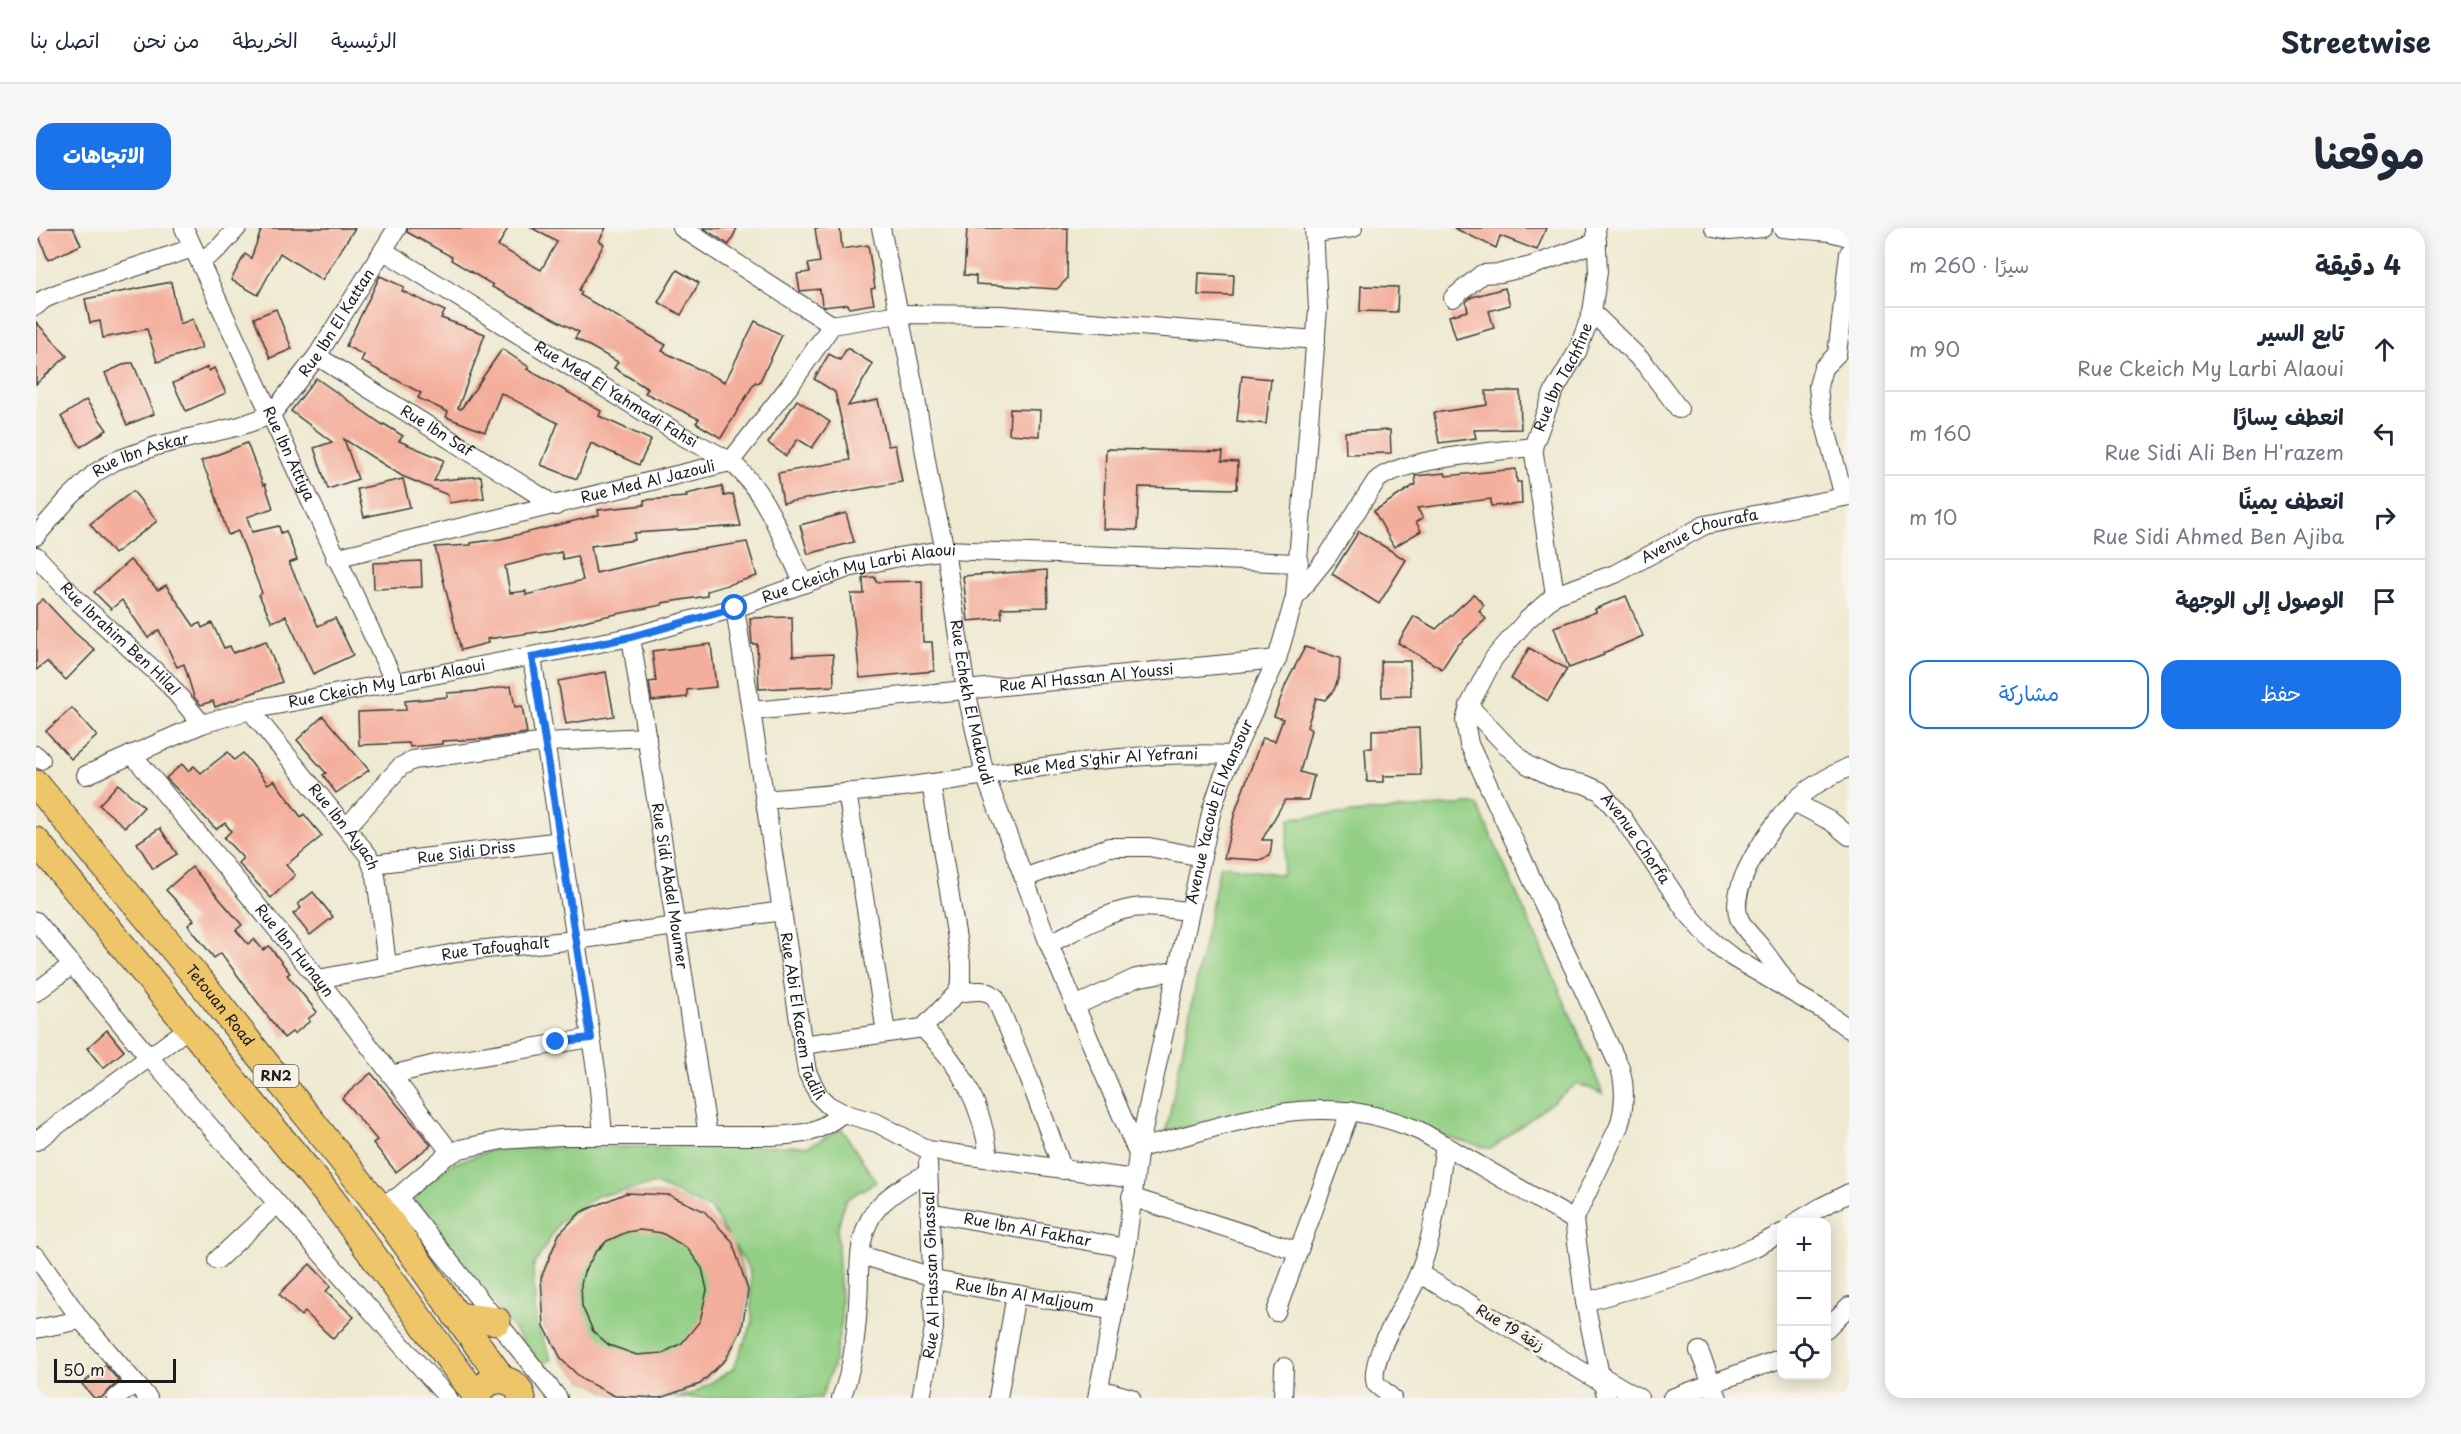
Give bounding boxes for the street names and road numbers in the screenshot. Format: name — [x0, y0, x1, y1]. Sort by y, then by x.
street label: Rue Ibn El Kattan — [292, 263, 379, 381]
street label: Rue Ibn Tachfine — [1527, 319, 1597, 435]
street label: Rue Med El Yahmadi Fahsi — [531, 334, 702, 452]
street label: Rue Ibn Saf — [397, 398, 479, 462]
street label: Rue Ibn Attiya — [258, 402, 322, 505]
street label: Rue Ibn Askar — [87, 426, 191, 482]
street label: Rue Med Al Jazouli — [578, 453, 717, 508]
street label: Avenue Chourafa — [1636, 502, 1760, 568]
street label: Rue Ckeich My Larbi Alaoui — [758, 537, 956, 608]
street label: Rue Ibrahim Ben Hilal — [56, 576, 186, 700]
street label: Rue Echekh El Makoudi — [946, 618, 1001, 788]
street label: Rue Ckeich My Larbi Alaoui — [286, 652, 487, 712]
street label: Rue Al Hassan Al Youssi — [998, 656, 1175, 696]
street label: Avenue Yacoub El Mansour — [1179, 715, 1258, 906]
street label: Rue Med S'ghir Al Yefrani — [1012, 741, 1198, 781]
street label: Rue Ibn Ayach — [304, 778, 386, 873]
street label: Avenue Chorfa — [1596, 787, 1677, 888]
street label: Rue Sidi Abdel Moumer — [647, 801, 695, 971]
street label: Rue Sidi Driss — [416, 834, 517, 869]
street label: Rue Ibn Hunayn — [250, 898, 341, 1001]
street label: Rue Tafoughalt — [439, 930, 550, 965]
street label: Rue Abi El Kacem Tadili — [775, 930, 831, 1105]
street label: Tetouan Road — [181, 959, 261, 1051]
road number: RN2 — [254, 1065, 298, 1087]
street label: Rue Al Hassan Ghassal — [916, 1191, 944, 1361]
street label: Rue Ibn Al Fakhar — [962, 1206, 1094, 1251]
street label: Rue Ibn Al Maljoum — [954, 1271, 1096, 1317]
street label: Rue 19 زنقة — [1472, 1297, 1549, 1356]

